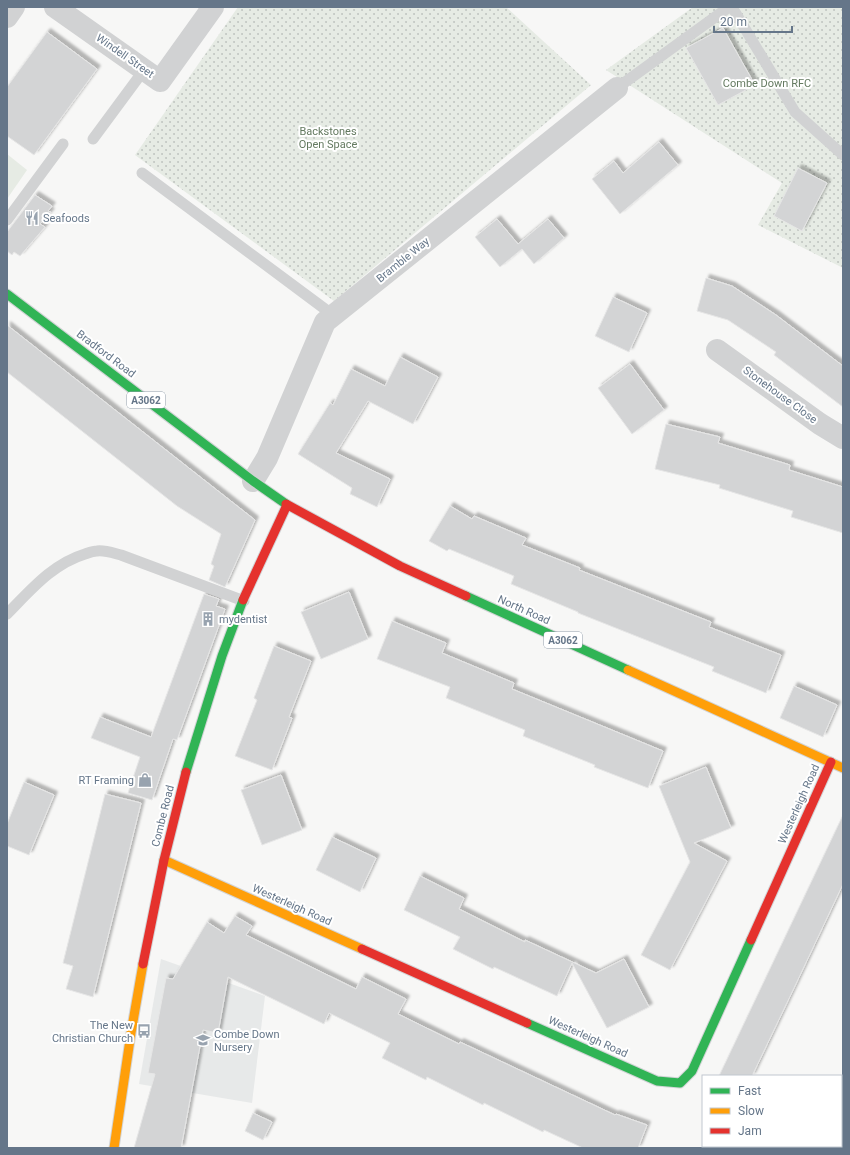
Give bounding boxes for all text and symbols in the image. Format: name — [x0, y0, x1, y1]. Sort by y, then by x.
scale bar — [714, 8, 792, 34]
text: 20 m — [720, 15, 747, 29]
street label: Windell Street — [94, 31, 157, 81]
park label: Combe Down RFC — [723, 77, 811, 90]
park label: Backstones Open Space — [299, 125, 357, 151]
restaurant icon: Seafoods — [24, 210, 40, 226]
place label: Seafoods — [43, 212, 90, 225]
street label: Bramble Way — [374, 234, 433, 285]
street label: Bradford Road — [74, 328, 138, 380]
street label: Stonehouse Close — [740, 364, 820, 426]
road number: A3062 — [127, 392, 165, 408]
street label: North Road — [496, 593, 552, 627]
building icon: mydentist — [200, 611, 216, 627]
place label: mydentist — [219, 613, 268, 626]
road number: A3062 — [544, 632, 582, 648]
street label: Westerleigh Road — [776, 762, 822, 846]
shop icon: RT Framing — [137, 772, 153, 788]
place label: RT Framing — [79, 774, 134, 787]
street label: Combe Road — [149, 784, 177, 848]
street label: Westerleigh Road — [250, 882, 334, 928]
street label: Westerleigh Road — [546, 1014, 630, 1060]
place label: The New Christian Church — [52, 1019, 134, 1045]
bus stop icon: The New Christian Church — [136, 1023, 152, 1039]
place label: Combe Down Nursery — [214, 1028, 280, 1054]
school or university icon: Combe Down Nursery — [195, 1032, 211, 1048]
legend — [702, 1075, 842, 1147]
text: Fast — [738, 1084, 761, 1098]
text: Slow — [738, 1104, 764, 1118]
text: Jam — [738, 1124, 762, 1138]

